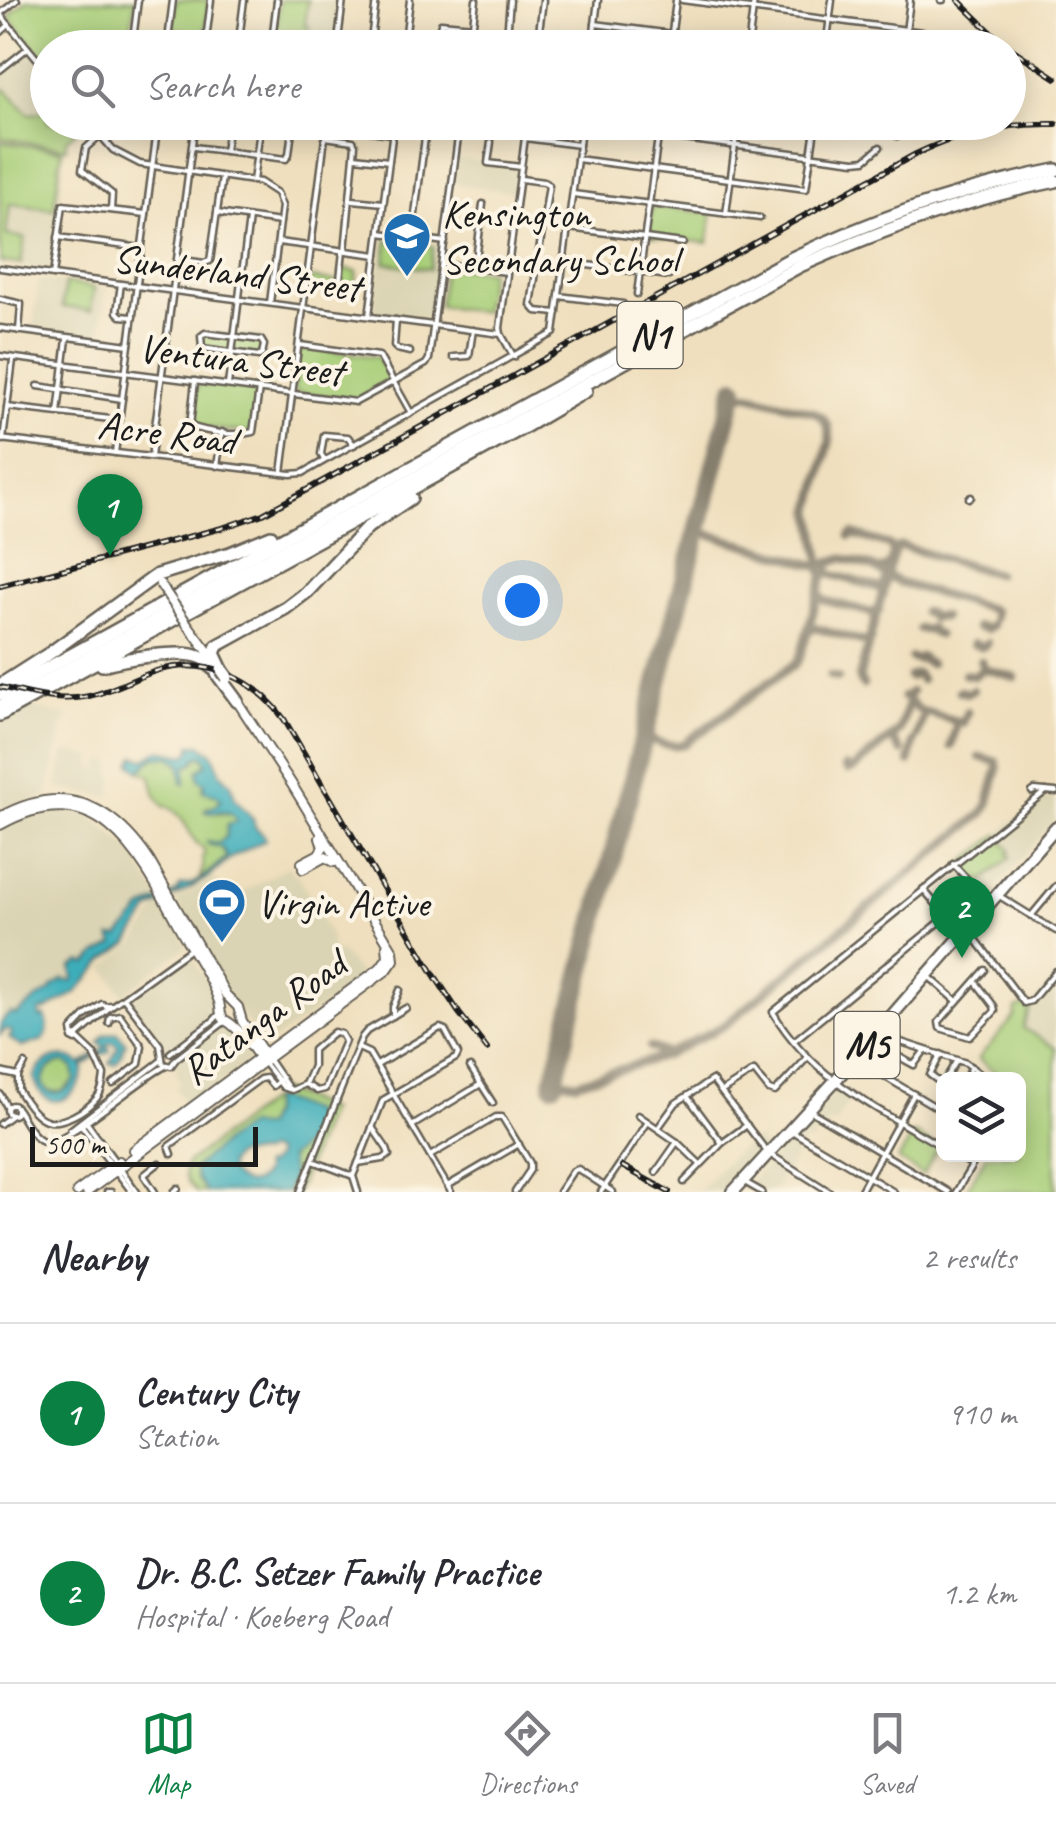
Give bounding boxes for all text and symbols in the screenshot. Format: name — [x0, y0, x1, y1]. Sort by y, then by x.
search box — [30, 30, 1026, 140]
icon: search — [65, 58, 120, 113]
text: Search here — [145, 62, 300, 109]
place label: Kensington Secondary School — [442, 189, 684, 285]
school or university icon: Kensington Secondary School — [381, 210, 433, 278]
street label: Sunderland Street — [111, 233, 369, 314]
road number: N1 — [618, 302, 682, 368]
street label: Ventura Street — [136, 323, 351, 398]
street label: Acre Road — [95, 400, 244, 467]
pin: 1 — [78, 474, 142, 556]
your location — [497, 575, 548, 626]
sports icon: Virgin Active — [196, 876, 248, 944]
pin: 2 — [930, 876, 994, 958]
place label: Virgin Active — [257, 878, 432, 928]
street label: Ratanga Road — [171, 936, 361, 1096]
road number: M5 — [834, 1012, 900, 1078]
map controls — [936, 1072, 1026, 1162]
button: layers — [936, 1072, 1026, 1162]
scale bar — [30, 1122, 258, 1166]
text: 500 m — [45, 1127, 105, 1162]
text: Nearby — [40, 1231, 146, 1284]
text: 2 results — [922, 1237, 1016, 1278]
text: Century City — [135, 1369, 297, 1416]
text: 1 — [65, 1393, 80, 1434]
text: 910 m — [947, 1393, 1016, 1434]
text: Station — [135, 1416, 218, 1457]
text: Dr. B.C. Setzer Family Practice — [135, 1549, 539, 1596]
text: 2 — [65, 1573, 80, 1614]
text: 1.2 km — [942, 1573, 1016, 1614]
text: Hospital · Koeberg Road — [135, 1596, 388, 1637]
tab: Map — [141, 1706, 196, 1801]
tab: Directions — [479, 1706, 577, 1801]
tab: Saved — [860, 1706, 915, 1801]

